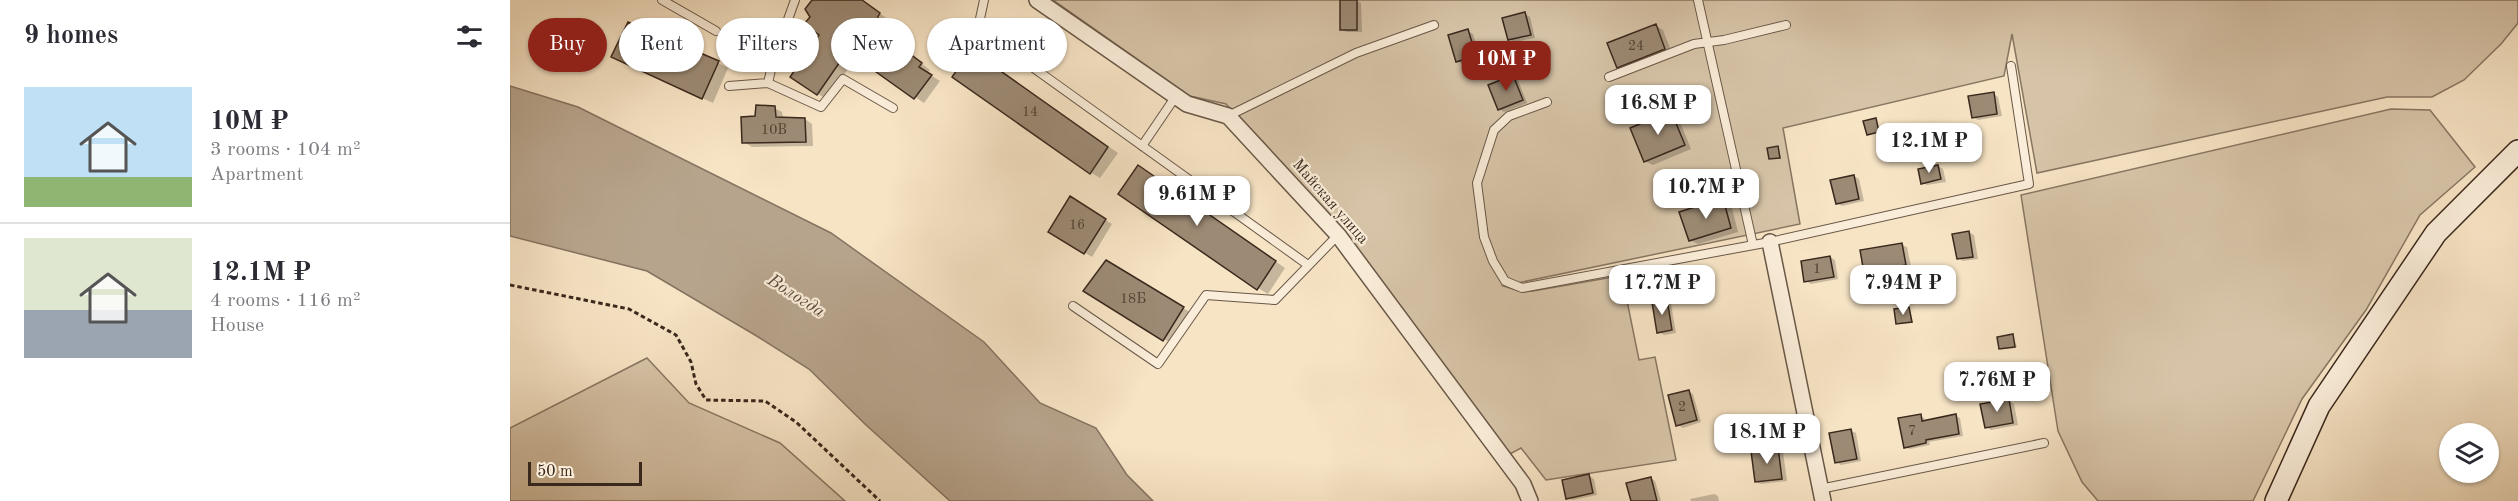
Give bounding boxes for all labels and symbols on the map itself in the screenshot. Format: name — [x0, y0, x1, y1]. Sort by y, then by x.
house number: 24 — [1628, 39, 1644, 53]
pin: 10M ₽ — [1464, 41, 1548, 92]
pin: 16.8M ₽ — [1603, 85, 1713, 136]
house number: 14 — [1022, 105, 1038, 119]
house number: 10В — [761, 123, 787, 137]
pin: 12.1M ₽ — [1874, 123, 1984, 174]
street label: Майская улица — [1289, 157, 1371, 248]
pin: 10.7M ₽ — [1651, 169, 1761, 220]
pin: 9.61M ₽ — [1142, 176, 1252, 227]
house number: 16 — [1069, 218, 1085, 232]
house number: 1 — [1813, 262, 1821, 276]
pin: 17.7M ₽ — [1607, 265, 1717, 316]
pin: 7.94M ₽ — [1848, 265, 1958, 316]
water label: Вологда — [763, 270, 828, 321]
house number: 18Б — [1120, 292, 1146, 306]
pin: 7.76M ₽ — [1942, 362, 2052, 413]
house number: 2 — [1678, 400, 1686, 414]
pin: 18.1M ₽ — [1712, 414, 1822, 465]
house number: 7 — [1908, 424, 1916, 438]
scale bar — [528, 459, 642, 486]

